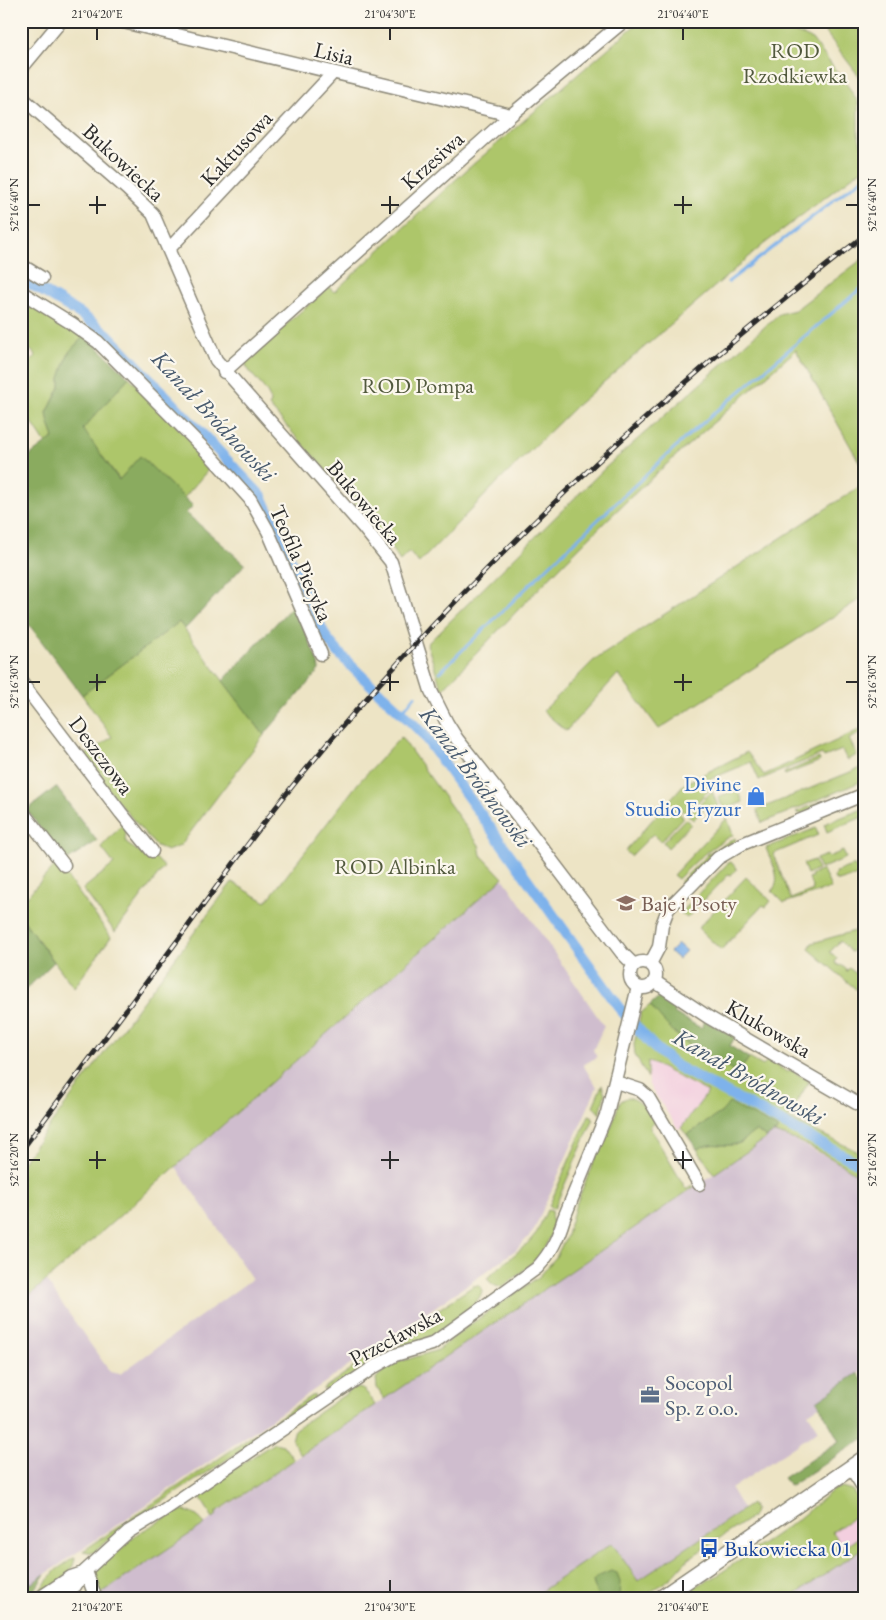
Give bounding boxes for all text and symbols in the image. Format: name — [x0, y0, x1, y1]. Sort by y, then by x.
text: 21°04'20"E — [71, 6, 123, 22]
text: 21°04'30"E — [364, 6, 416, 22]
text: 21°04'40"E — [657, 6, 709, 22]
street label: Lisia — [311, 35, 357, 72]
park label: ROD Rzodkiewka — [743, 36, 847, 90]
street label: Kaktusowa — [194, 104, 279, 193]
street label: Bukowiecka — [76, 117, 171, 208]
street label: Krzesiwa — [395, 124, 470, 196]
text: 52°16'40"N — [6, 178, 22, 232]
text: 52°16'40"N — [864, 178, 880, 232]
water label: Kanał Bródnowski — [145, 342, 284, 489]
park label: ROD Pompa — [362, 371, 474, 400]
street label: Bukowiecka — [321, 454, 409, 551]
street label: Teofila Piecyka — [263, 500, 340, 626]
text: 52°16'30"N — [6, 655, 22, 709]
text: 52°16'30"N — [864, 655, 880, 709]
water label: Kanał Bródnowski — [412, 699, 540, 854]
street label: Deszczowa — [63, 710, 141, 801]
place label: Divine Studio Fryzur — [625, 769, 742, 823]
shop icon: Divine Studio Fryzur — [745, 785, 767, 807]
park label: ROD Albinka — [334, 852, 456, 881]
place label: Baje i Psoty — [641, 889, 737, 918]
school or university icon: Baje i Psoty — [615, 892, 637, 914]
street label: Klukowska — [721, 992, 817, 1065]
water label: Kanał Bródnowski — [667, 1020, 831, 1133]
text: 52°16'20"N — [6, 1133, 22, 1187]
text: 52°16'20"N — [864, 1133, 880, 1187]
street label: Przecławska — [344, 1300, 447, 1373]
place label: Socopol Sp. z o.o. — [665, 1368, 739, 1422]
office icon: Socopol Sp. z o.o. — [639, 1384, 661, 1406]
place label: Bukowiecka 01 — [724, 1534, 852, 1563]
bus stop icon: Bukowiecka 01 — [698, 1537, 720, 1559]
text: 21°04'20"E — [71, 1599, 123, 1615]
text: 21°04'30"E — [364, 1599, 416, 1615]
text: 21°04'40"E — [657, 1599, 709, 1615]

